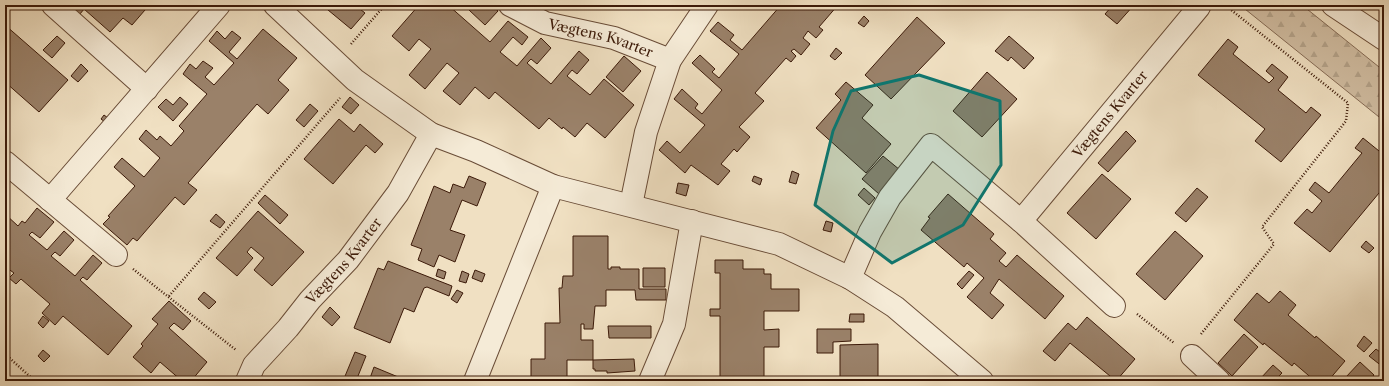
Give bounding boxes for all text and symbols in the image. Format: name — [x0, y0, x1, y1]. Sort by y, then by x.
street label: Vægtens Kvarter — [546, 15, 656, 61]
street label: Vægtens Kvarter — [1068, 67, 1151, 162]
street label: Vægtens Kvarter — [301, 214, 386, 309]

